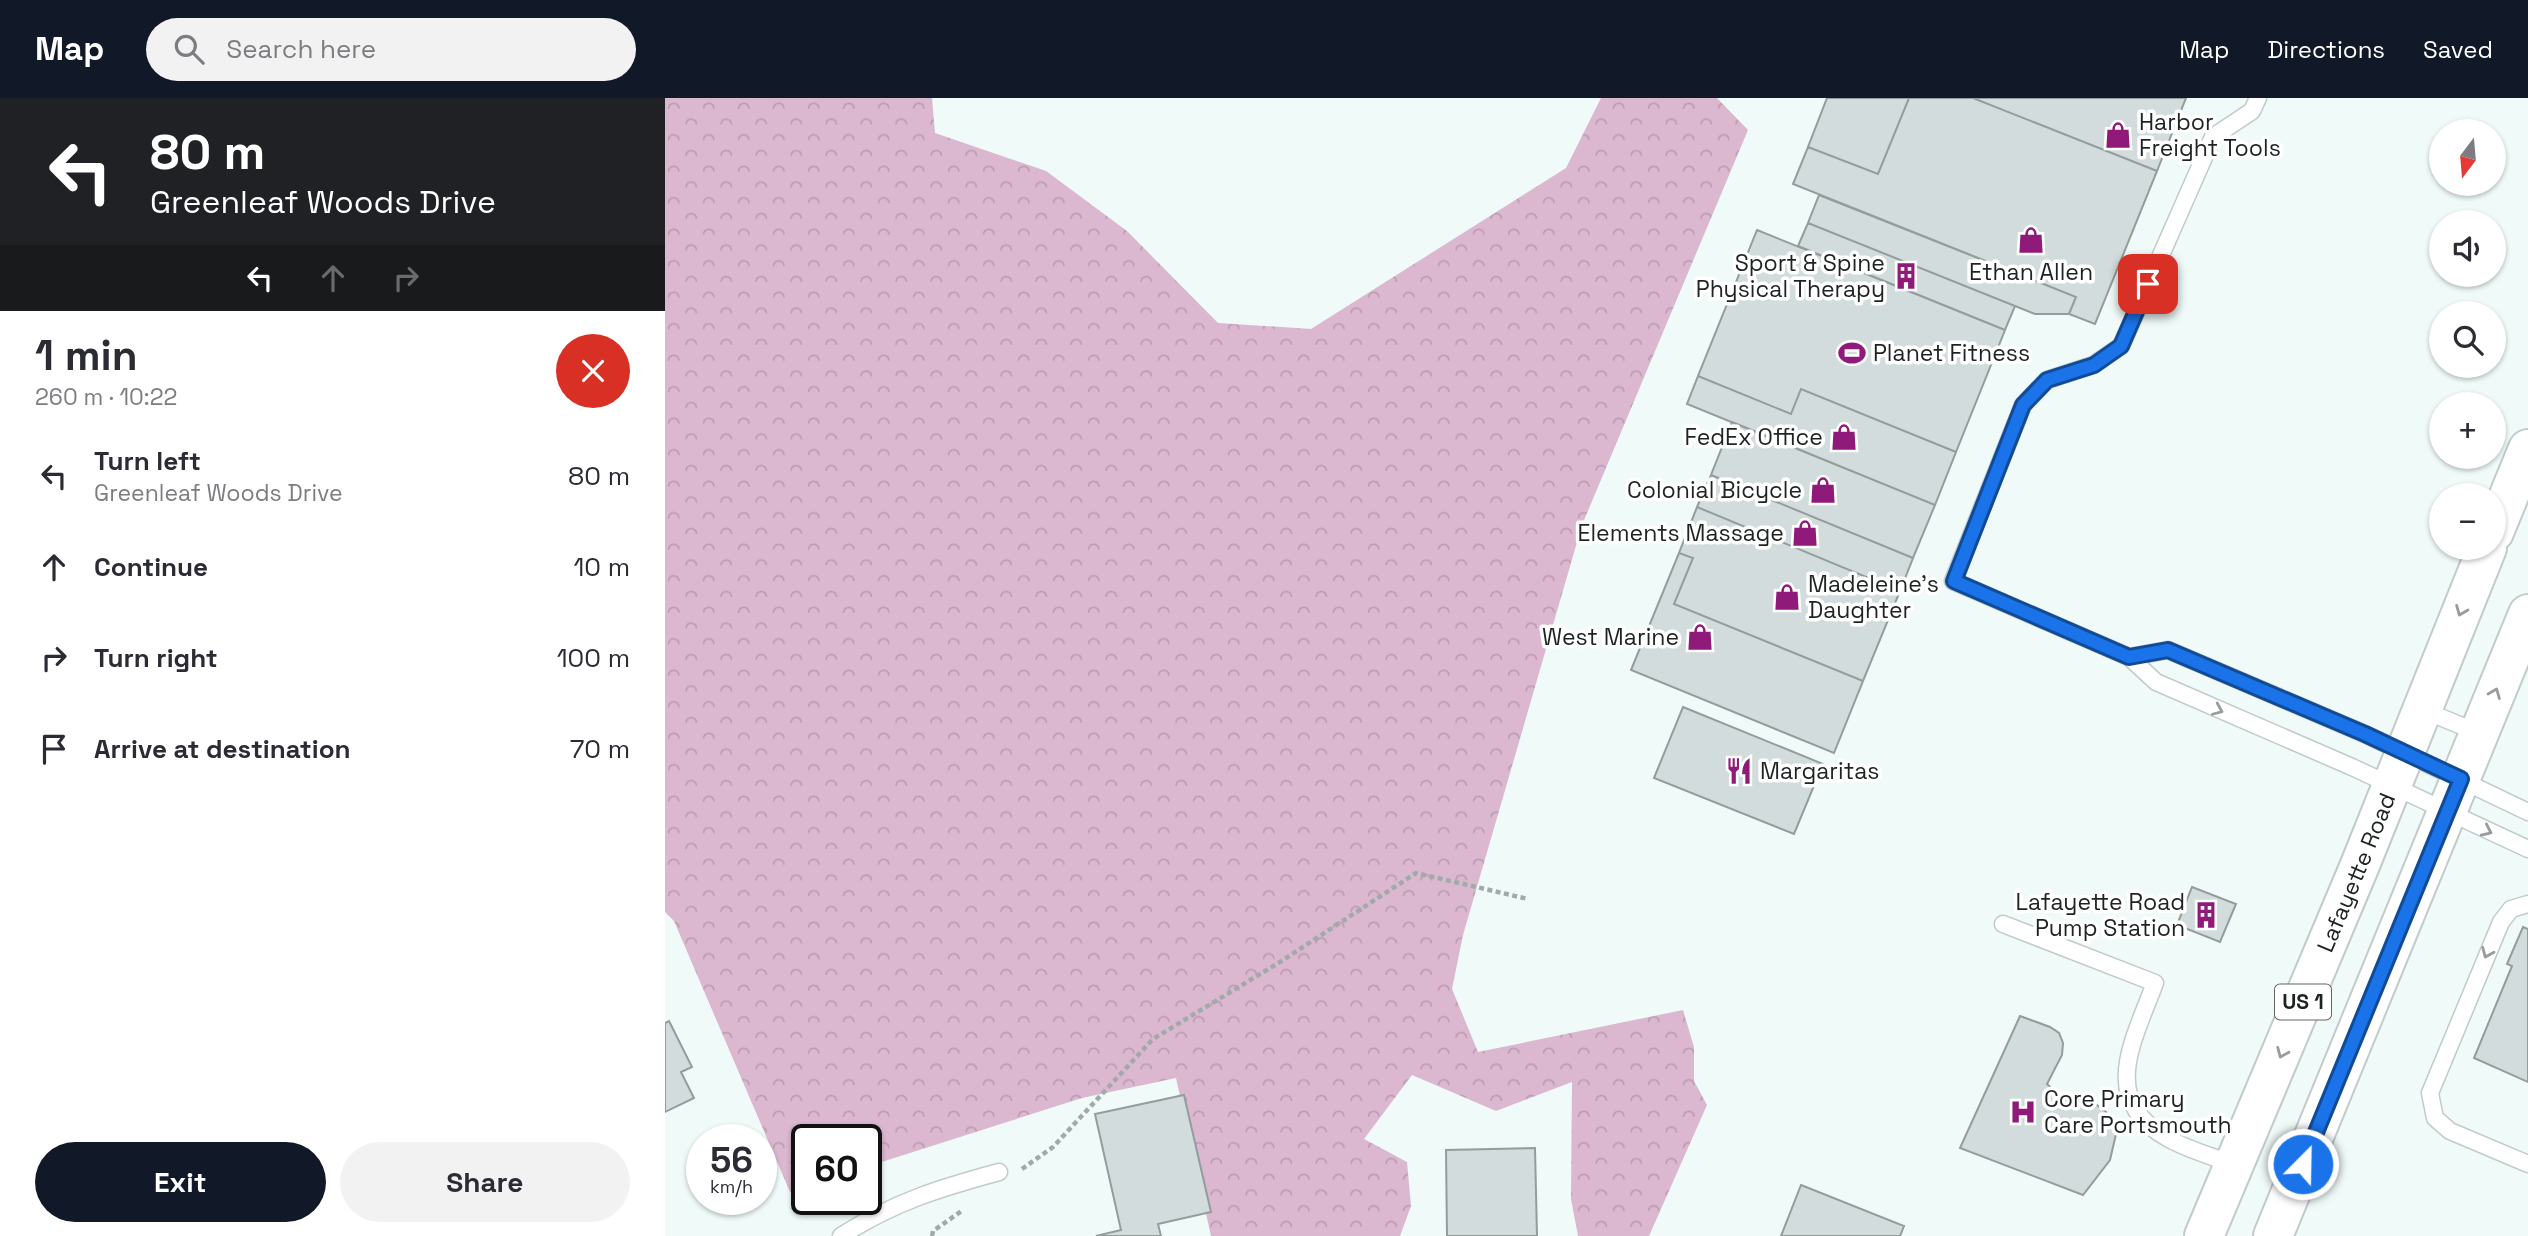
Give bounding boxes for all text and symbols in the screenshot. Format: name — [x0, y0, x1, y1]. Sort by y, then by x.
search box — [146, 18, 636, 81]
text: Map — [35, 28, 104, 70]
icon: search — [170, 30, 208, 68]
text: Search here — [226, 32, 376, 66]
text: Map — [2179, 34, 2229, 65]
text: Directions — [2267, 34, 2385, 65]
text: Saved — [2423, 34, 2493, 65]
place label: Harbor Freight Tools — [2139, 107, 2281, 163]
north arrow — [2429, 119, 2506, 196]
map controls — [2429, 119, 2506, 560]
shop icon: Harbor Freight Tools — [2103, 120, 2133, 150]
text: 80 m — [150, 121, 265, 183]
icon: left — [35, 126, 126, 217]
text: Greenleaf Woods Drive — [150, 182, 496, 222]
button: sound — [2429, 210, 2506, 287]
shop icon: Ethan Allen — [2016, 225, 2046, 255]
place label: Sport & Spine Physical Therapy — [1696, 248, 1885, 304]
pin — [2118, 254, 2178, 314]
place label: Ethan Allen — [1969, 257, 2093, 287]
icon: left — [241, 259, 279, 297]
icon: ahead — [314, 259, 352, 297]
icon: right — [387, 259, 425, 297]
building icon: Sport & Spine Physical Therapy — [1891, 261, 1921, 291]
icon: arrive — [2129, 265, 2167, 303]
button: search — [2429, 301, 2506, 378]
text: 1 min — [35, 329, 138, 382]
button: close — [556, 334, 630, 408]
sports icon: Planet Fitness — [1837, 338, 1867, 368]
place label: Planet Fitness — [1873, 338, 2030, 368]
text: 260 m · 10:22 — [35, 382, 177, 412]
button: + — [2429, 392, 2506, 469]
place label: FedEx Office — [1684, 422, 1823, 452]
shop icon: FedEx Office — [1829, 422, 1859, 452]
text: Turn left — [94, 444, 201, 478]
icon: left — [35, 457, 73, 495]
text: 80 m — [568, 459, 630, 493]
place label: Colonial Bicycle — [1627, 475, 1802, 505]
shop icon: Colonial Bicycle — [1808, 475, 1838, 505]
text: Greenleaf Woods Drive — [94, 478, 343, 508]
button: − — [2429, 483, 2506, 560]
place label: Elements Massage — [1578, 518, 1784, 548]
shop icon: Elements Massage — [1790, 518, 1820, 548]
icon: ahead — [35, 548, 73, 586]
text: Continue — [94, 550, 208, 584]
text: 10 m — [573, 550, 630, 584]
place label: Madeleine's Daughter — [1808, 569, 1939, 625]
shop icon: Madeleine's Daughter — [1772, 582, 1802, 612]
one-way arrow — [2456, 604, 2470, 616]
place label: West Marine — [1542, 622, 1679, 652]
shop icon: West Marine — [1685, 622, 1715, 652]
icon: right — [35, 639, 73, 677]
text: Turn right — [94, 641, 218, 675]
text: 100 m — [557, 641, 630, 675]
one-way arrow — [2486, 688, 2500, 700]
one-way arrow — [2212, 701, 2224, 715]
icon: arrive — [35, 730, 73, 768]
text: Arrive at destination — [94, 732, 351, 766]
text: 70 m — [570, 732, 630, 766]
restaurant icon: Margaritas — [1724, 756, 1754, 786]
place label: Margaritas — [1760, 756, 1879, 786]
street label: Lafayette Road — [2310, 789, 2402, 957]
one-way arrow — [2480, 823, 2493, 837]
place label: Lafayette Road Pump Station — [2015, 887, 2185, 943]
building icon: Lafayette Road Pump Station — [2191, 900, 2221, 930]
one-way arrow — [2482, 946, 2496, 958]
road number: US 1 — [2275, 984, 2331, 1020]
one-way arrow — [2276, 1046, 2290, 1059]
place label: Core Primary Care Portsmouth — [2044, 1084, 2232, 1140]
hospital icon: Core Primary Care Portsmouth — [2008, 1097, 2038, 1127]
speed limit sign: 60 — [791, 1124, 882, 1215]
position arrow — [2266, 1127, 2340, 1201]
text: 56 — [710, 1138, 753, 1182]
button: Exit — [35, 1142, 326, 1222]
button: Share — [340, 1142, 630, 1222]
text: km/h — [710, 1175, 753, 1198]

